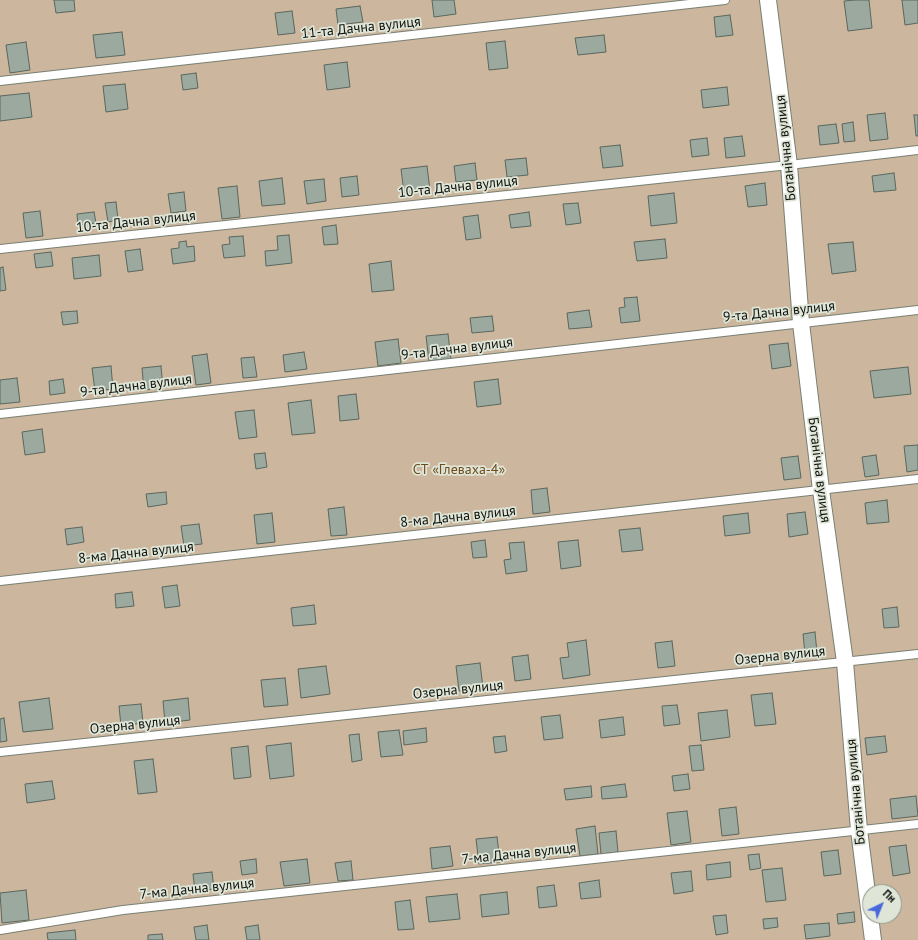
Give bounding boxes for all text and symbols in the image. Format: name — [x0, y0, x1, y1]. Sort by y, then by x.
street label: 11-та Дачна вулиця — [300, 13, 422, 43]
street label: Ботанічна вулиця — [772, 94, 800, 202]
street label: 10-та Дачна вулиця — [397, 172, 519, 202]
street label: 10-та Дачна вулиця — [75, 207, 197, 237]
street label: 9-та Дачна вулиця — [722, 298, 836, 326]
street label: 9-та Дачна вулиця — [400, 334, 514, 364]
street label: 9-та Дачна вулиця — [79, 371, 193, 401]
street label: Ботанічна вулиця — [804, 416, 834, 524]
park label: СТ «Глеваха-4» — [413, 462, 505, 478]
street label: 8-ма Дачна вулиця — [399, 503, 517, 531]
street label: 8-ма Дачна вулиця — [77, 539, 195, 567]
street label: Озерна вулиця — [734, 643, 826, 669]
street label: Озерна вулиця — [412, 677, 504, 703]
street label: Озерна вулиця — [89, 712, 181, 738]
street label: Ботанічна вулиця — [843, 738, 869, 846]
street label: 7-ма Дачна вулиця — [461, 840, 577, 868]
street label: 7-ма Дачна вулиця — [139, 875, 255, 903]
north arrow — [862, 884, 902, 924]
text: Пн — [880, 886, 899, 905]

